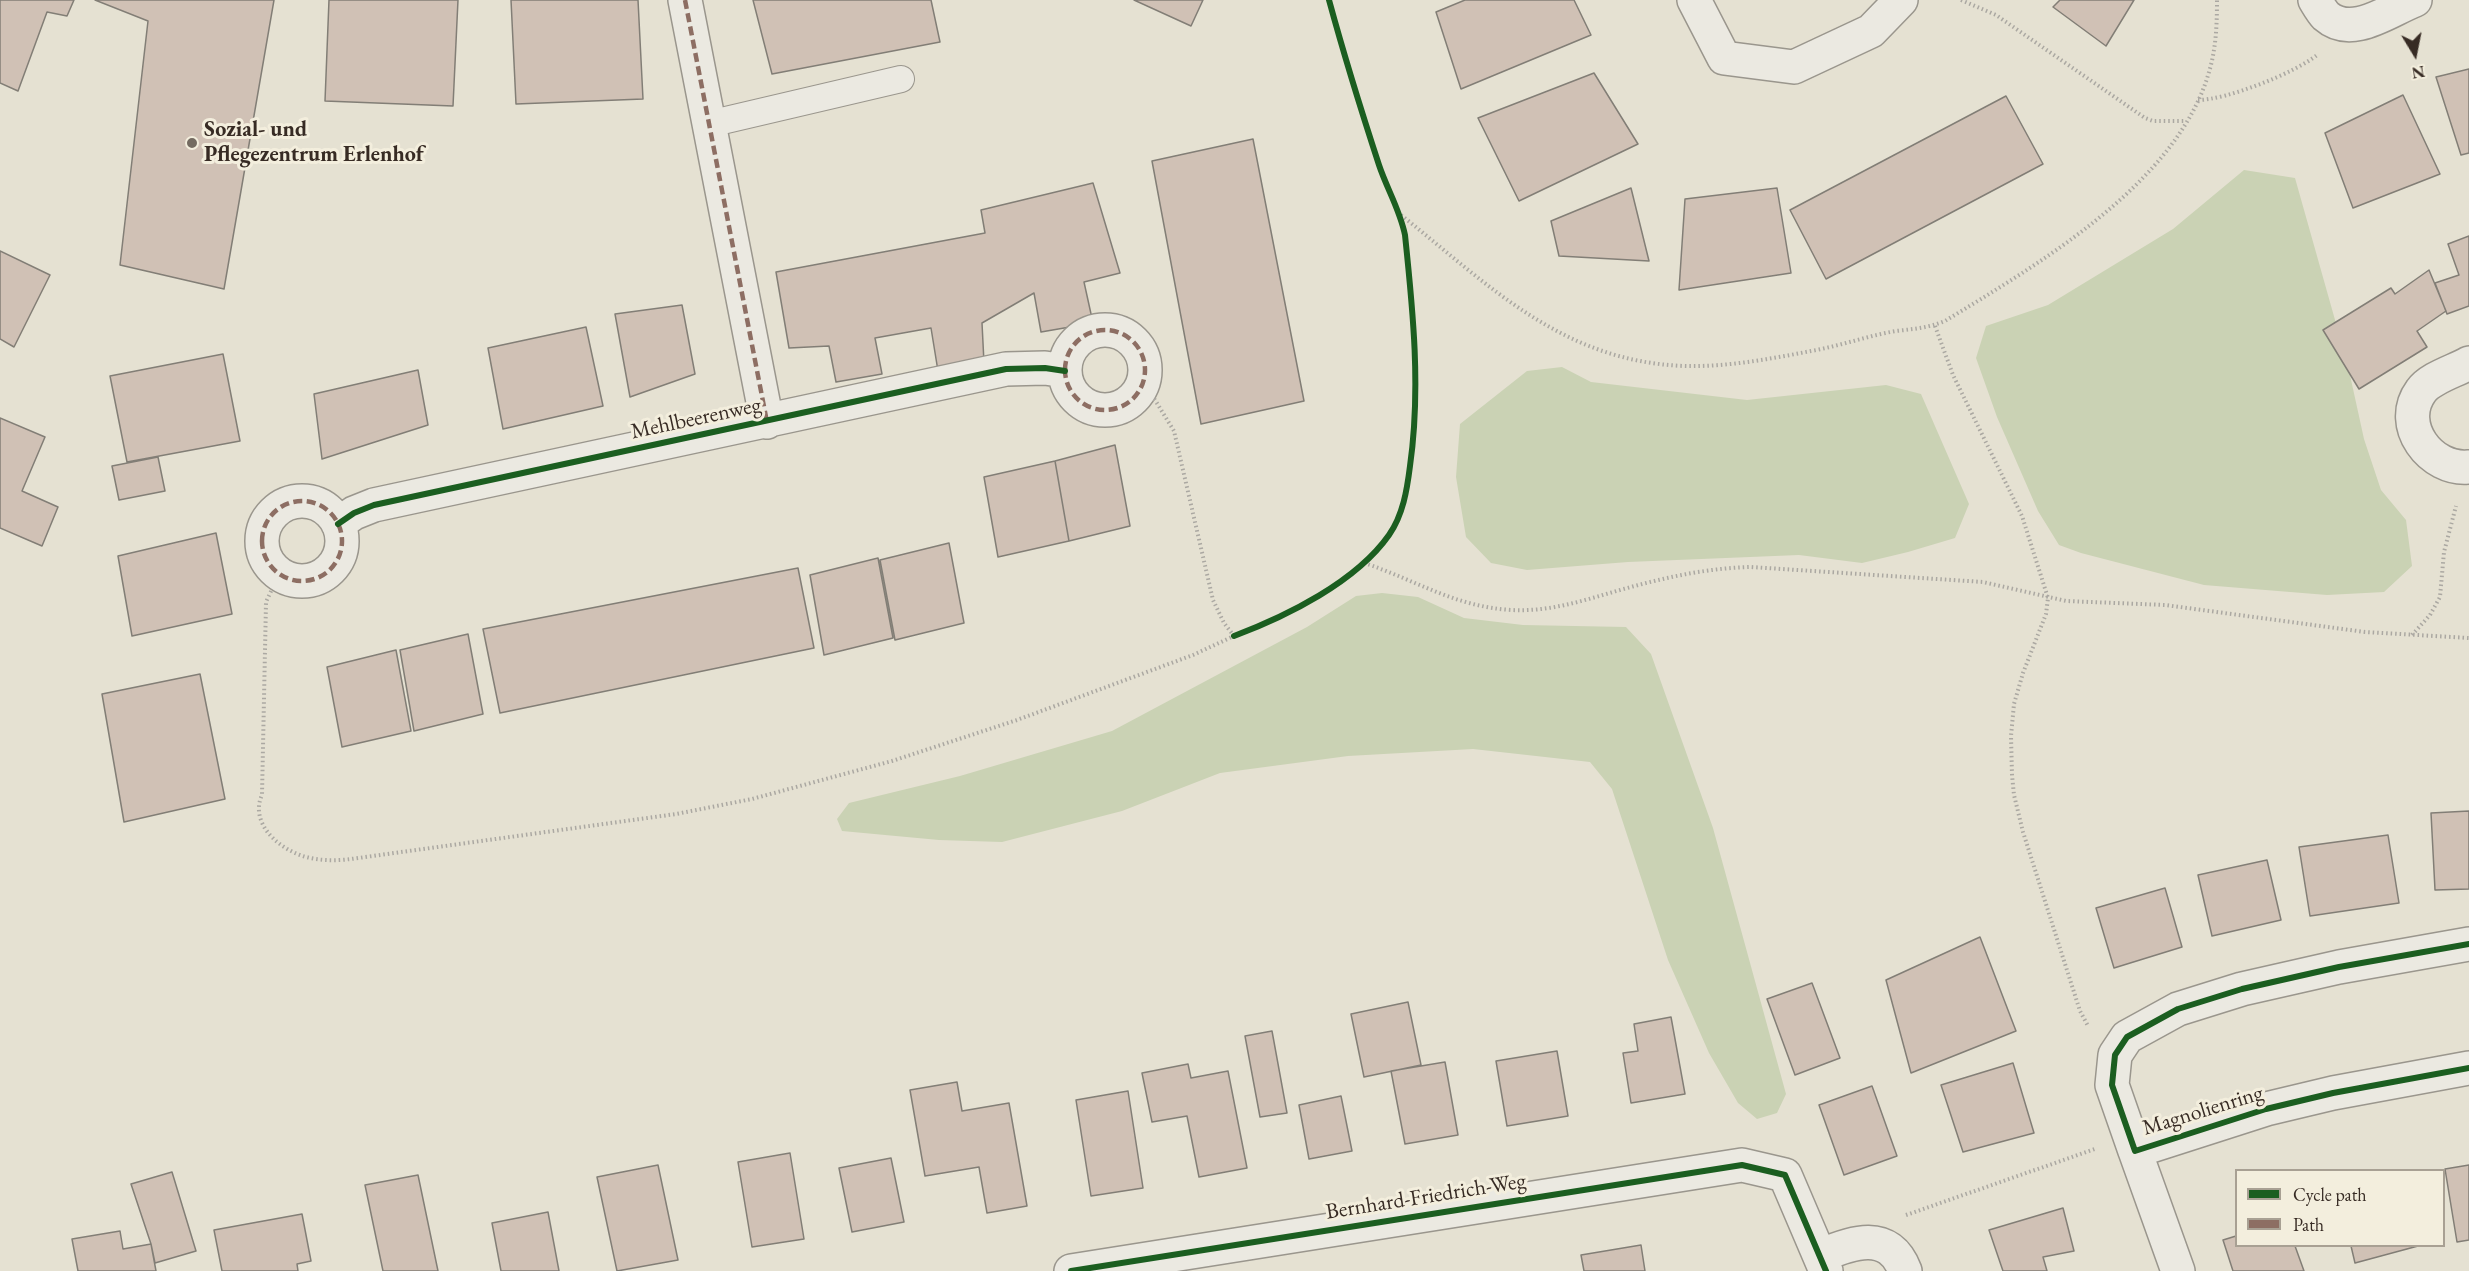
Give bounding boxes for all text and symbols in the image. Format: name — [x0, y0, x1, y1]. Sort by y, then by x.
north arrow — [2385, 24, 2445, 84]
text: N — [2410, 61, 2426, 84]
place label: Sozial- und Pflegezentrum Erlenhof — [204, 117, 424, 168]
marker: Sozial- und Pflegezentrum Erlenhof — [185, 136, 199, 150]
street label: Mehlbeerenweg — [628, 392, 764, 446]
street label: Magnolienring — [2140, 1080, 2266, 1142]
street label: Bernhard-Friedrich-Weg — [1324, 1168, 1528, 1226]
legend — [2235, 1169, 2445, 1247]
text: Cycle path — [2293, 1183, 2367, 1206]
text: Path — [2293, 1213, 2324, 1236]

